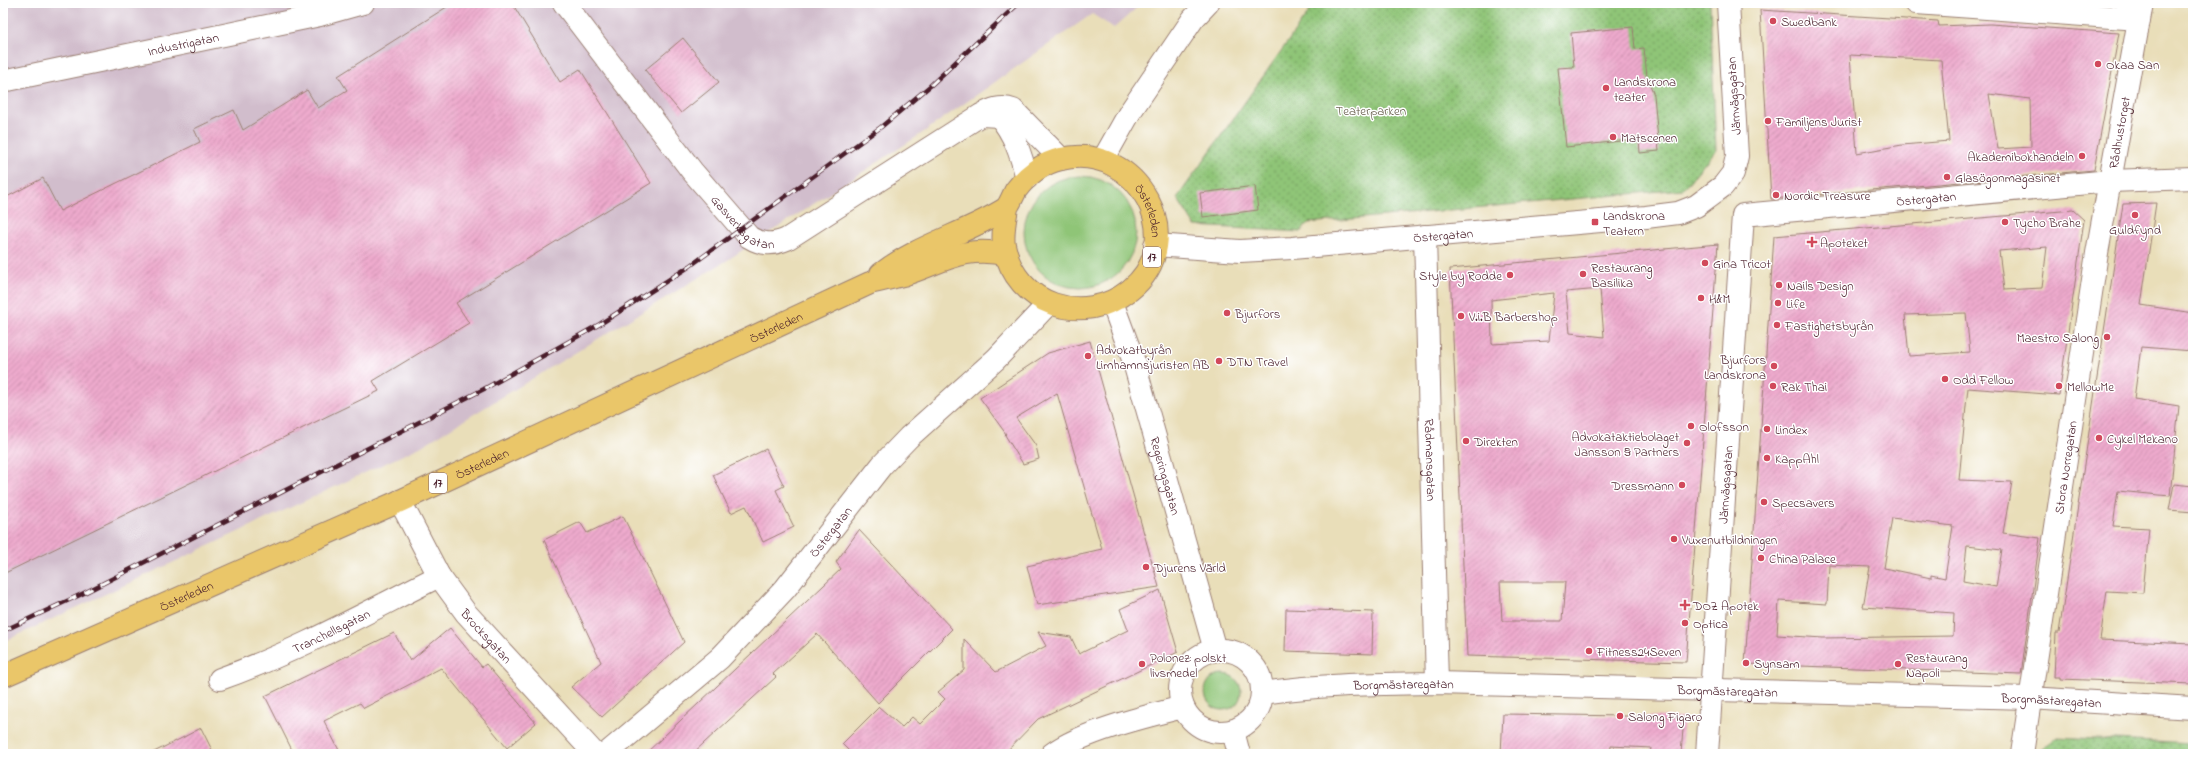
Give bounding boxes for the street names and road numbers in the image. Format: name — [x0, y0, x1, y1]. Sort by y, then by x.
street label: Industrigatan — [146, 28, 221, 62]
street label: Järnvägsgatan — [1722, 56, 1748, 136]
street label: Rådhustorget — [2104, 95, 2136, 170]
street label: Österleden — [1129, 180, 1165, 238]
street label: Östergatan — [1895, 187, 1957, 212]
street label: Gasverksgatan — [706, 191, 775, 254]
street label: Östergatan — [1412, 224, 1474, 248]
road number: 17 — [1143, 247, 1161, 267]
street label: Österleden — [746, 307, 806, 349]
street label: Rådmansgatan — [1419, 419, 1440, 501]
street label: Stora Norregatan — [2050, 420, 2083, 515]
street label: Regeringsgatan — [1144, 435, 1185, 518]
street label: Österleden — [453, 444, 512, 485]
street label: Järnvägsgatan — [1714, 445, 1739, 524]
road number: 17 — [429, 473, 447, 493]
street label: Östergatan — [805, 503, 857, 562]
street label: Österleden — [157, 577, 217, 617]
street label: Brocksgatan — [455, 604, 516, 668]
street label: Tranchellsgatan — [289, 605, 374, 659]
street label: Borgmästaregatan — [1352, 675, 1454, 696]
street label: Borgmästaregatan — [1676, 681, 1778, 703]
street label: Borgmästaregatan — [2000, 689, 2102, 713]

